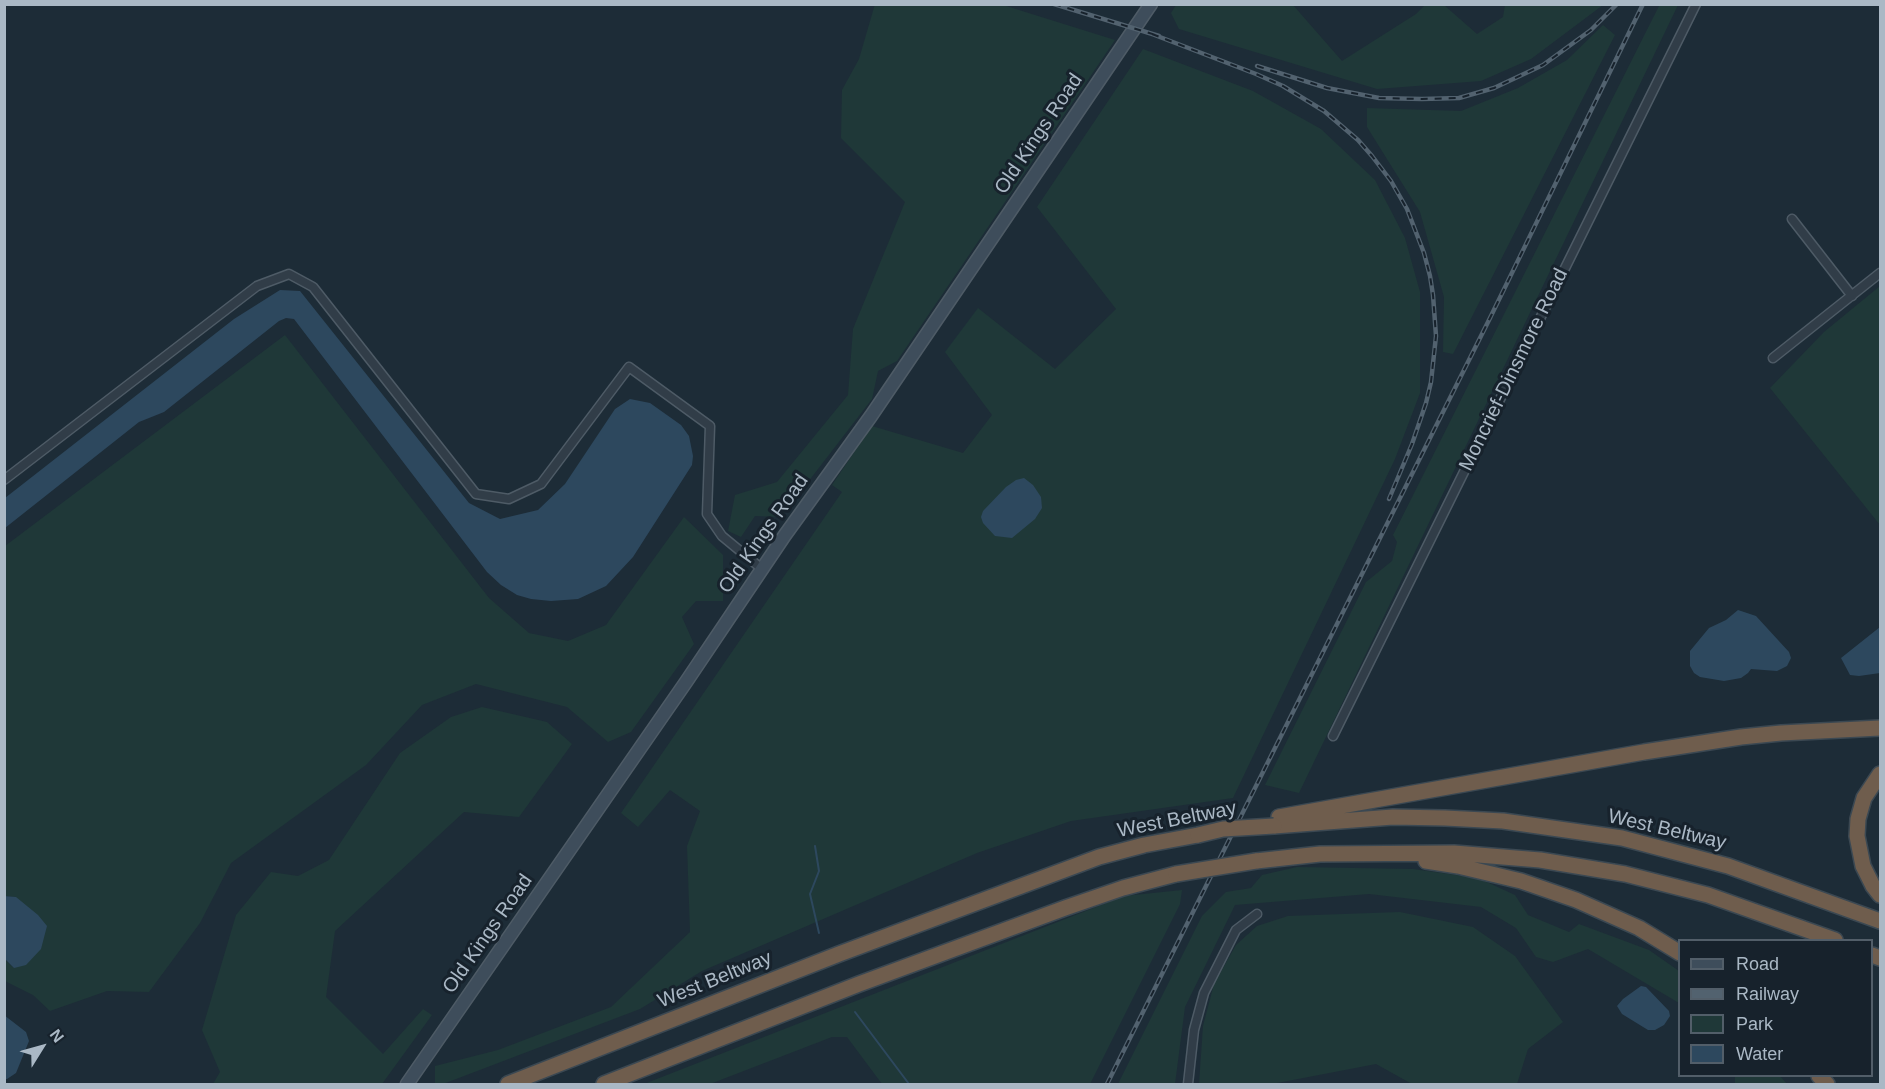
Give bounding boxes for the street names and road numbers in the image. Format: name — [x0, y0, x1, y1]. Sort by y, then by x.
street label: Old Kings Road — [990, 69, 1088, 199]
street label: Moncrief-Dinsmore Road — [1454, 265, 1574, 475]
street label: Old Kings Road — [714, 470, 814, 598]
street label: West Beltway — [1115, 797, 1239, 843]
street label: West Beltway — [1605, 805, 1729, 855]
street label: Old Kings Road — [438, 870, 538, 998]
street label: West Beltway — [655, 946, 775, 1014]

